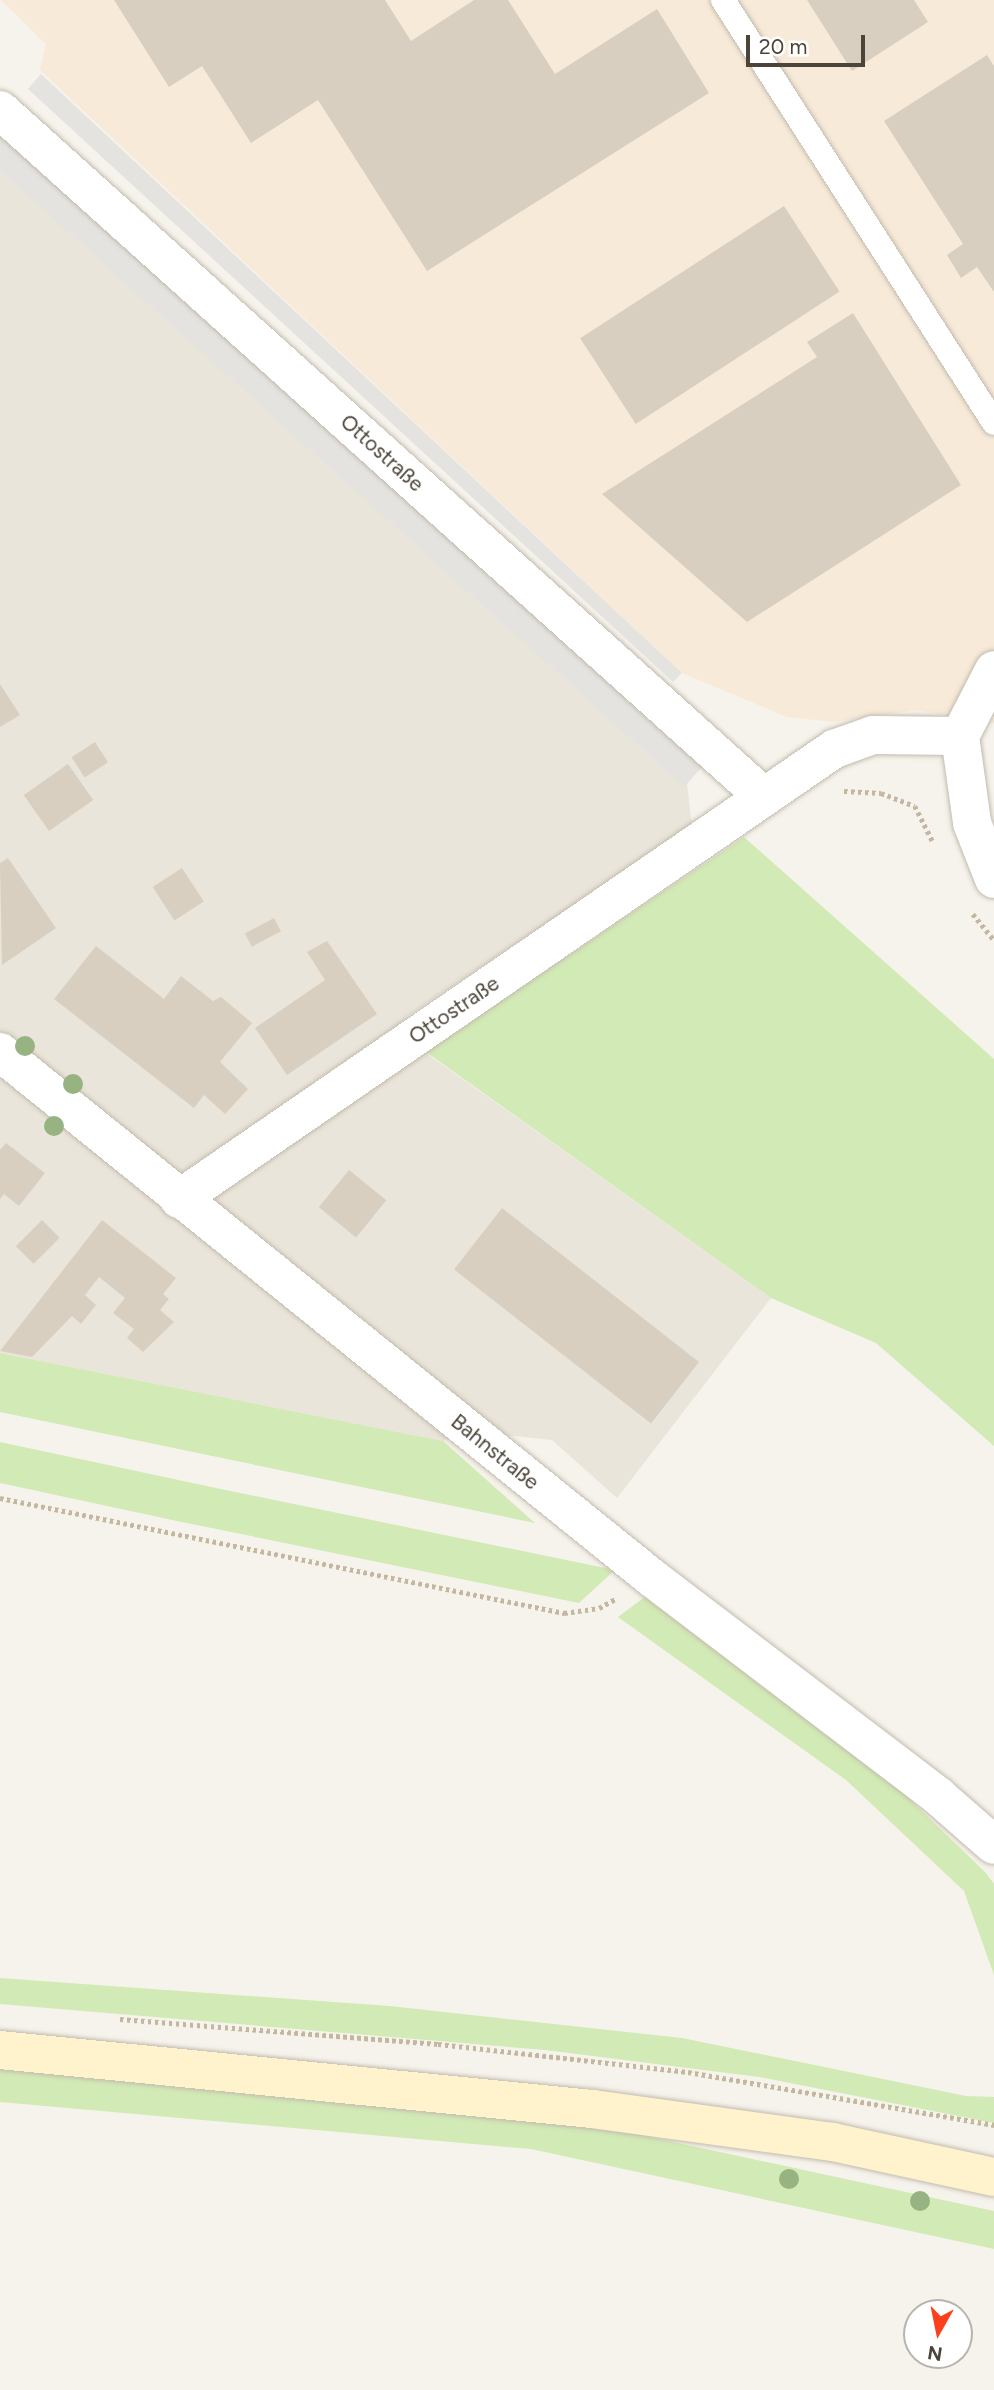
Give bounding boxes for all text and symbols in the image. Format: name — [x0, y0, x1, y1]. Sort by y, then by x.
scale bar — [749, 21, 868, 65]
text: 20 m — [759, 34, 807, 59]
street label: Ottostraße — [335, 409, 429, 497]
street label: Ottostraße — [404, 971, 504, 1049]
street label: Bahnstraße — [446, 1409, 544, 1495]
north arrow — [903, 2299, 973, 2369]
text: N — [926, 2341, 944, 2366]

